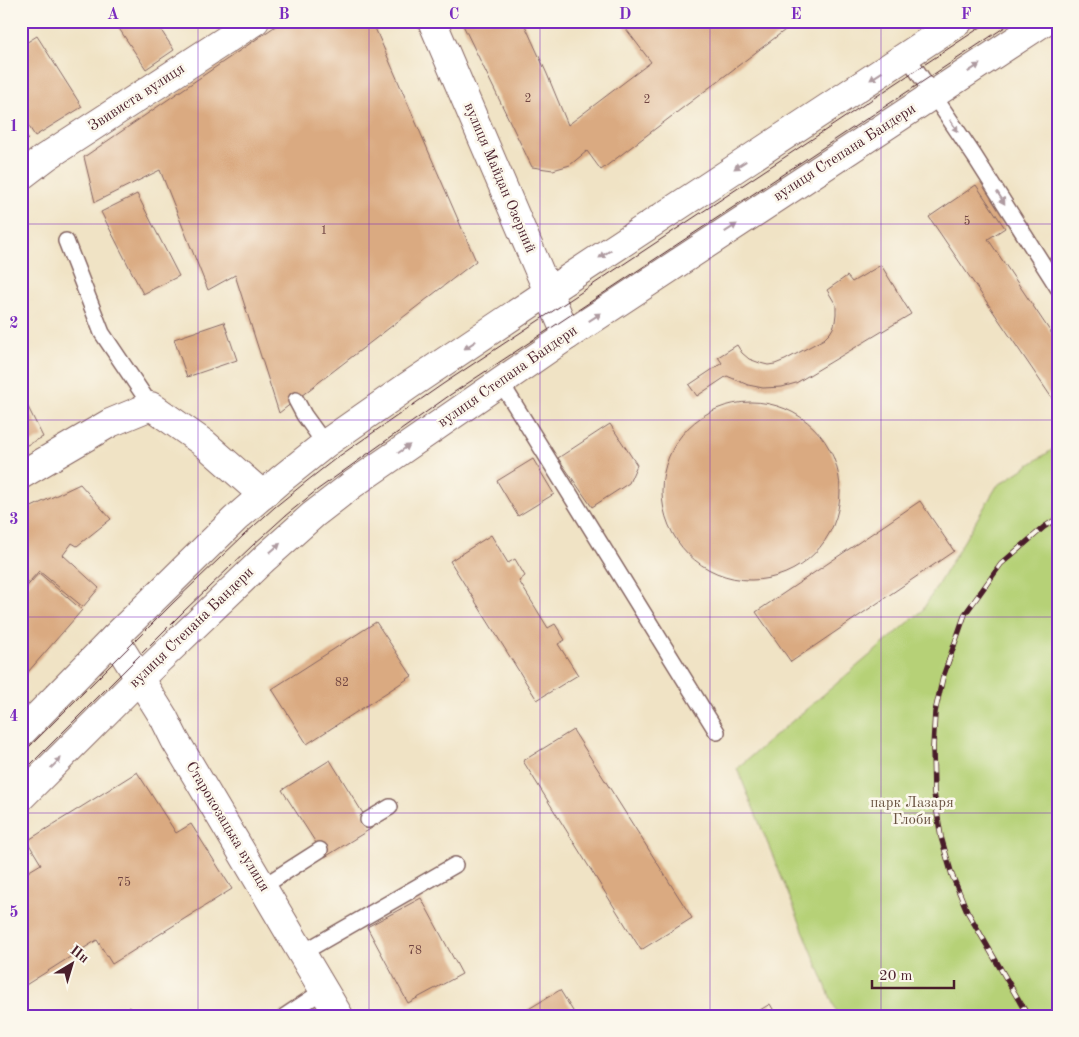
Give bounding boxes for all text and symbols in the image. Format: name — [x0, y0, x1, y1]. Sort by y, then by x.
text: A — [107, 7, 119, 23]
text: B — [278, 7, 290, 23]
text: C — [449, 7, 459, 23]
text: D — [619, 7, 631, 23]
text: E — [790, 7, 802, 23]
text: F — [961, 7, 972, 23]
street label: Звивиста вулиця — [86, 61, 188, 135]
one-way arrow — [967, 63, 981, 73]
one-way arrow — [870, 71, 883, 81]
house number: 2 — [525, 93, 531, 105]
house number: 2 — [644, 94, 650, 106]
street label: вулиця Майдан Озерний — [461, 101, 537, 255]
street label: вулиця Степана Бандери — [771, 102, 919, 204]
text: 1 — [9, 119, 19, 135]
one-way arrow — [949, 120, 959, 133]
one-way arrow — [734, 160, 747, 170]
one-way arrow — [996, 192, 1005, 205]
house number: 5 — [964, 215, 971, 228]
one-way arrow — [724, 223, 738, 233]
house number: 1 — [321, 225, 327, 237]
one-way arrow — [598, 249, 611, 259]
one-way arrow — [589, 312, 602, 322]
text: 2 — [9, 316, 19, 332]
street label: вулиця Степана Бандери — [436, 323, 580, 431]
one-way arrow — [463, 340, 476, 349]
one-way arrow — [397, 444, 410, 454]
text: 3 — [9, 512, 19, 528]
one-way arrow — [269, 542, 281, 554]
street label: вулиця Степана Бандери — [127, 565, 257, 691]
house number: 82 — [335, 677, 349, 689]
text: 4 — [9, 709, 19, 725]
one-way arrow — [49, 757, 61, 769]
street label: Старокозацька вулиця — [182, 760, 272, 895]
park label: парк Лазаря Глоби — [870, 796, 954, 828]
house number: 75 — [117, 876, 131, 889]
text: 5 — [9, 905, 19, 921]
north arrow — [48, 940, 98, 990]
text: Пн — [67, 943, 91, 966]
house number: 78 — [408, 945, 422, 957]
scale bar — [872, 957, 954, 989]
text: 20 m — [879, 969, 913, 984]

